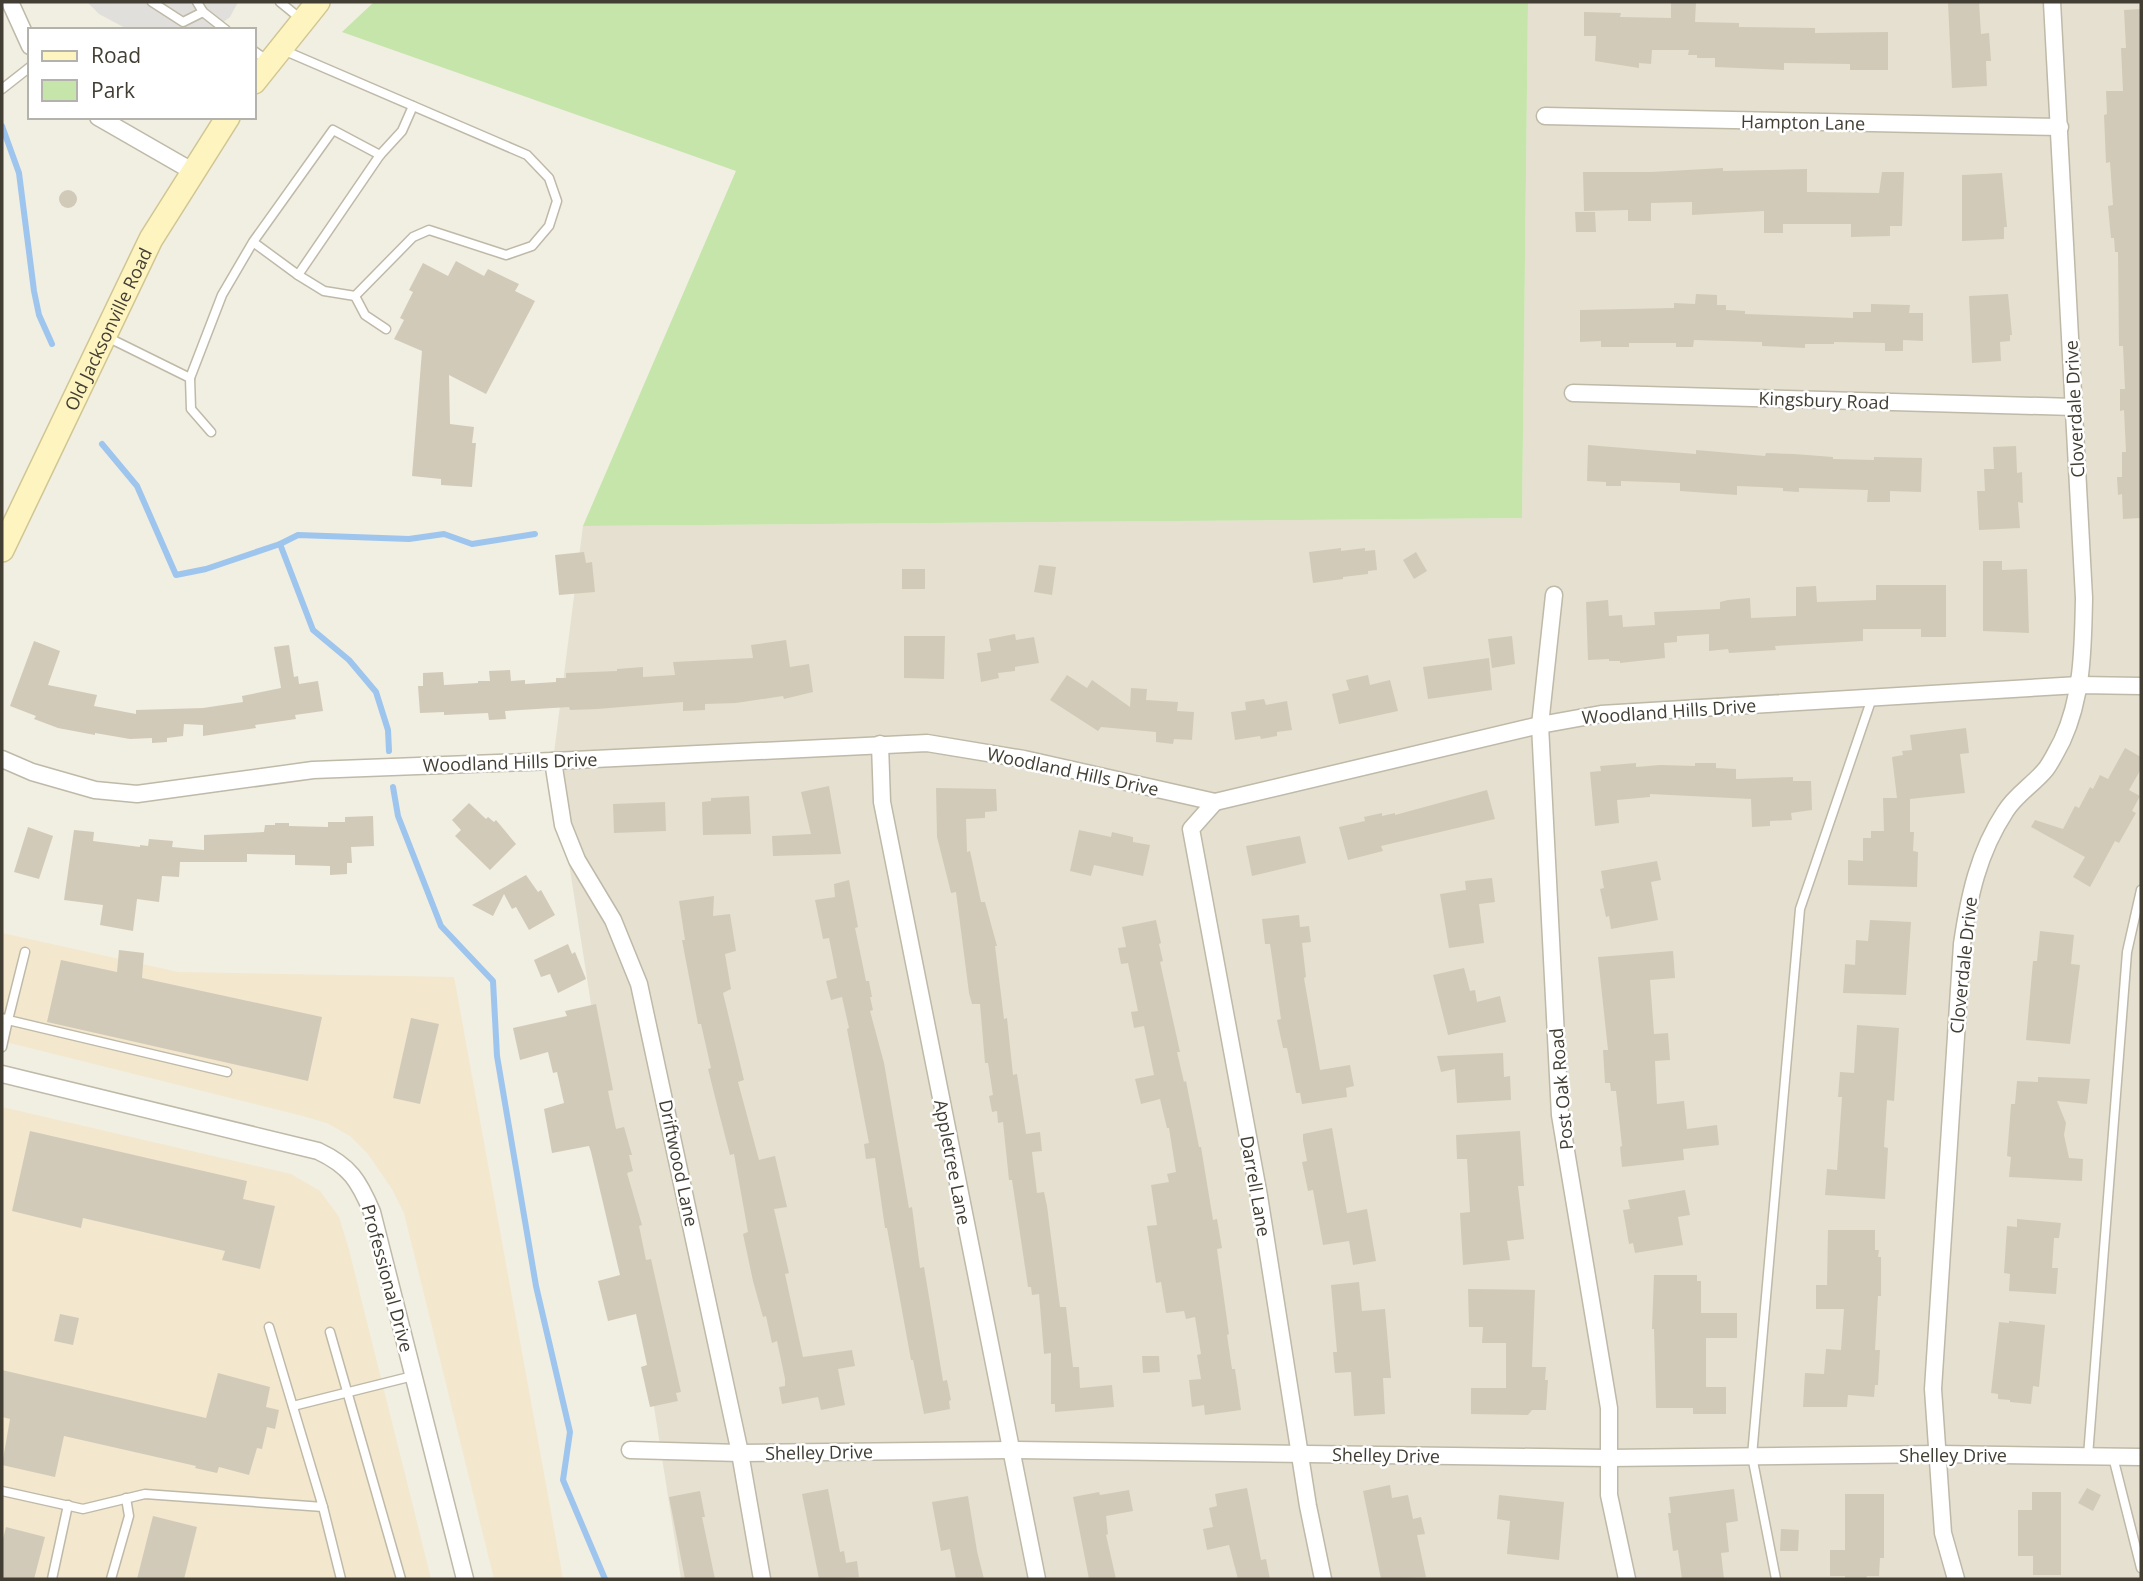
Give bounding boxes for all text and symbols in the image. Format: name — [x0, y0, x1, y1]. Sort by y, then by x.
legend — [28, 28, 256, 119]
text: Road — [91, 41, 141, 69]
text: Park — [91, 76, 135, 104]
street label: Hampton Lane — [1741, 109, 1865, 135]
street label: Old Jacksonville Road — [59, 244, 157, 415]
street label: Cloverdale Drive — [2058, 340, 2090, 478]
street label: Kingsbury Road — [1758, 386, 1890, 414]
street label: Woodland Hills Drive — [1581, 693, 1757, 729]
street label: Woodland Hills Drive — [985, 741, 1161, 801]
street label: Woodland Hills Drive — [422, 747, 598, 777]
street label: Cloverdale Drive — [1944, 895, 1982, 1035]
street label: Post Oak Road — [1544, 1027, 1578, 1151]
street label: Driftwood Lane — [654, 1097, 704, 1229]
street label: Appletree Lane — [929, 1097, 977, 1227]
street label: Darrell Lane — [1235, 1134, 1277, 1238]
street label: Professional Drive — [357, 1201, 419, 1355]
street label: Shelley Drive — [765, 1439, 873, 1465]
street label: Shelley Drive — [1332, 1442, 1440, 1468]
street label: Shelley Drive — [1899, 1443, 2007, 1467]

